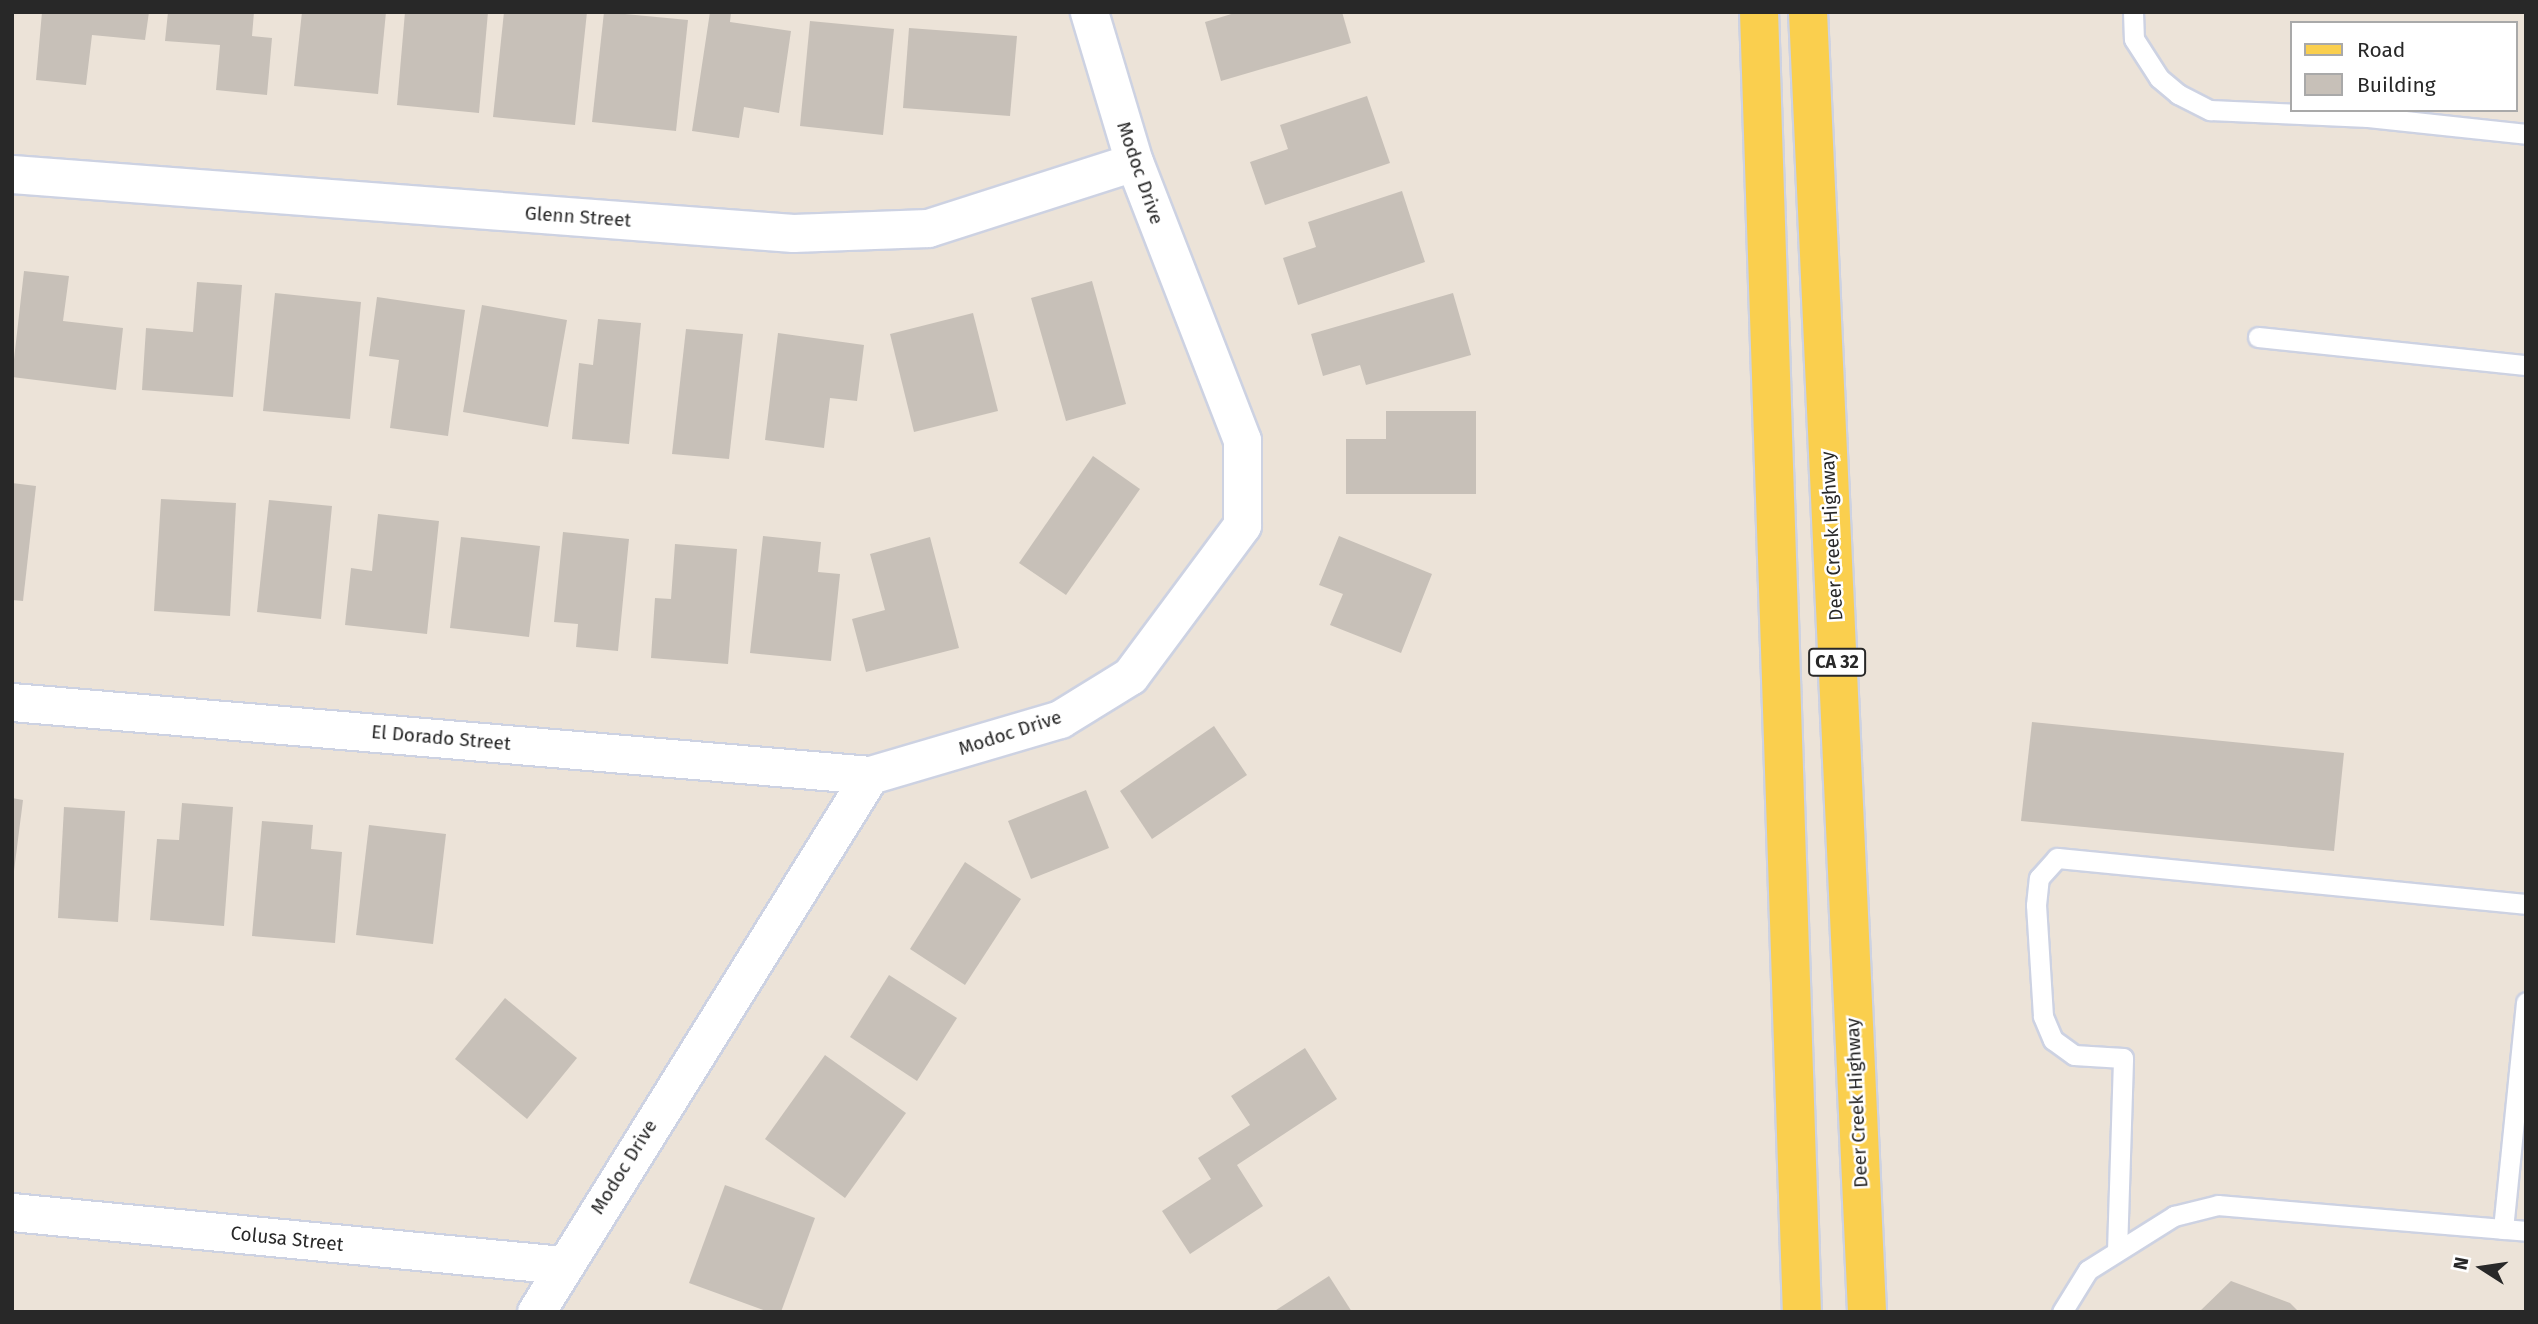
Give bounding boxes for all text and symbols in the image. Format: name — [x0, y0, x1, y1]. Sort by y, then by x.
legend — [2290, 21, 2517, 112]
text: Road — [2357, 37, 2405, 63]
text: Building — [2357, 72, 2436, 98]
street label: Modoc Drive — [1112, 119, 1168, 227]
street label: Glenn Street — [524, 202, 632, 232]
street label: Deer Creek Highway — [1816, 451, 1848, 621]
road number: CA 32 — [1807, 648, 1867, 676]
street label: Modoc Drive — [956, 706, 1064, 760]
street label: El Dorado Street — [370, 721, 512, 755]
street label: Deer Creek Highway — [1841, 1018, 1873, 1188]
street label: Modoc Drive — [586, 1116, 662, 1218]
street label: Colusa Street — [229, 1222, 345, 1256]
north arrow — [2447, 1233, 2517, 1303]
text: N — [2448, 1255, 2474, 1272]

